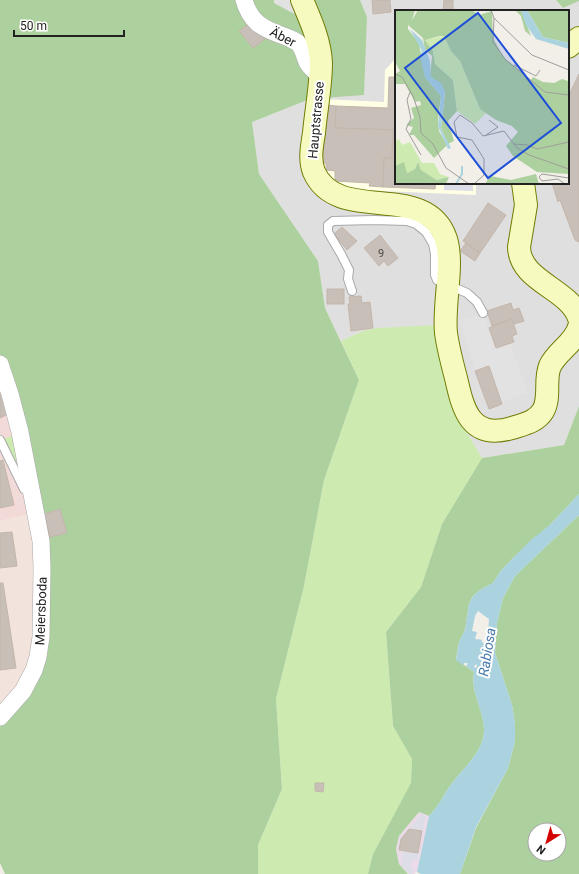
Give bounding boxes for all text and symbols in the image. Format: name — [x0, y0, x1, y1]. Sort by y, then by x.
inset map — [395, 10, 569, 184]
scale bar — [14, 12, 124, 38]
text: 50 m — [20, 19, 47, 33]
street label: Äber — [268, 24, 299, 50]
street label: Hauptstrasse — [305, 81, 327, 159]
house number: 9 — [378, 247, 384, 260]
street label: Meiersboda — [32, 576, 50, 646]
water label: Rabiosa — [475, 627, 499, 677]
north arrow — [527, 822, 567, 862]
text: N — [534, 842, 548, 857]

